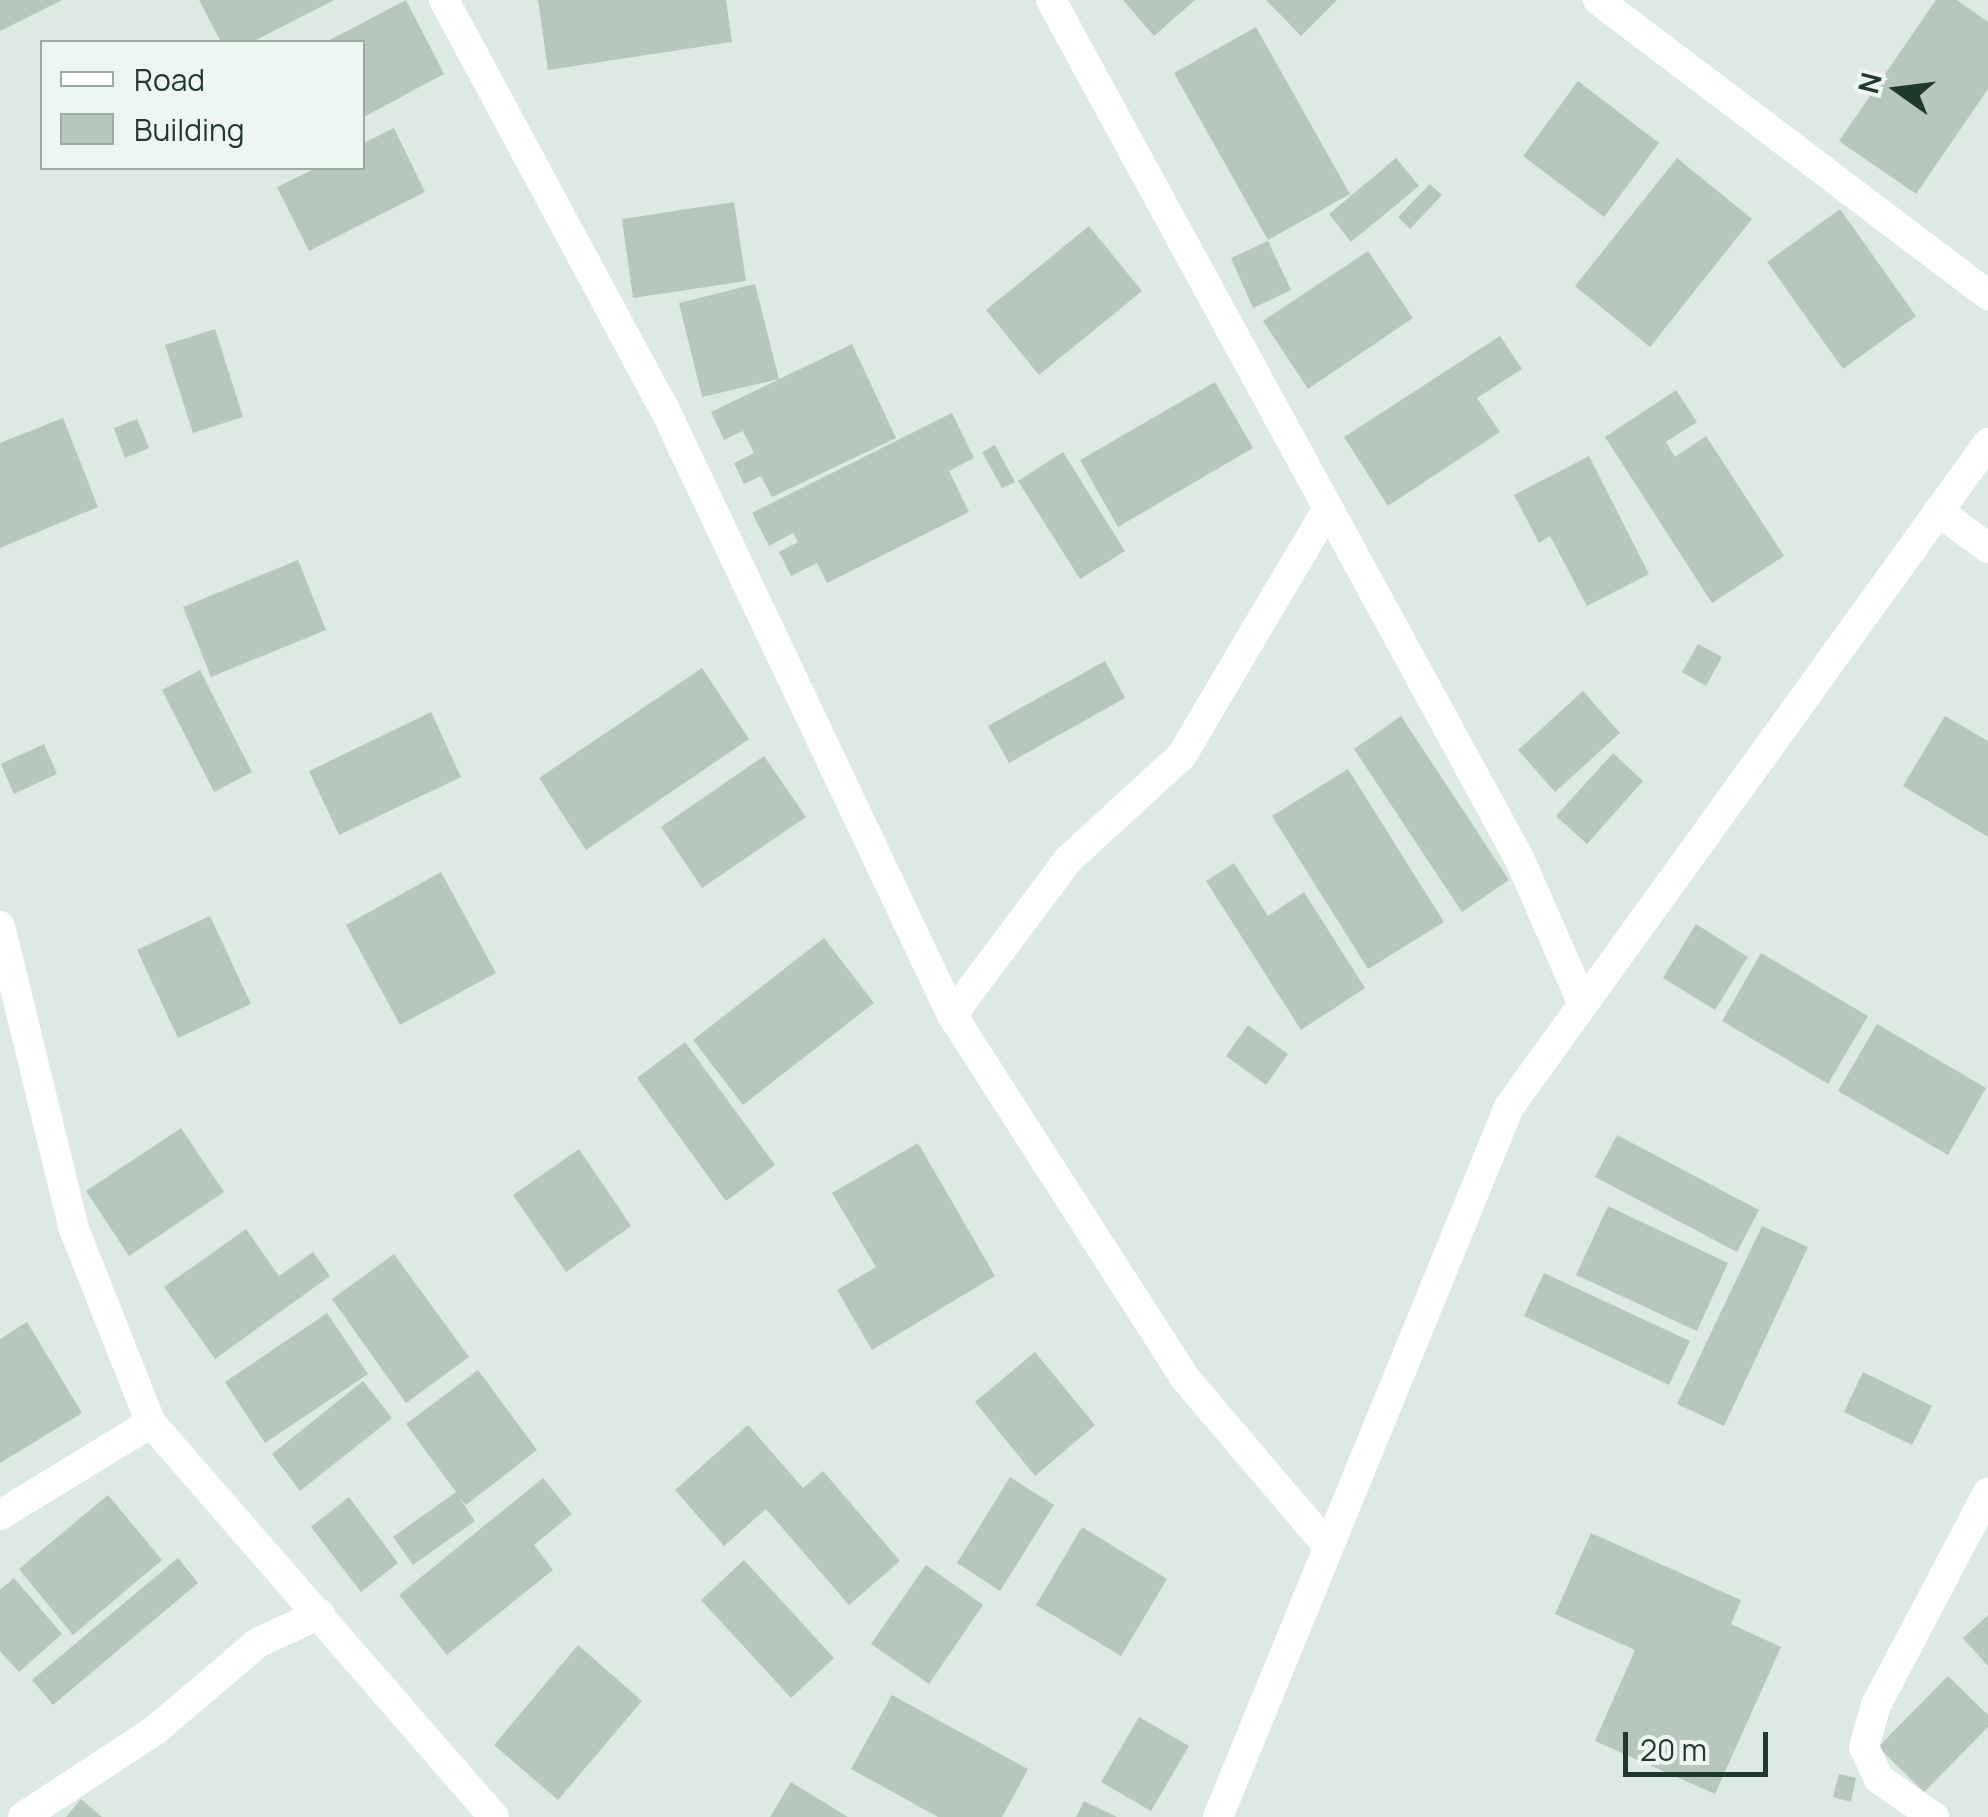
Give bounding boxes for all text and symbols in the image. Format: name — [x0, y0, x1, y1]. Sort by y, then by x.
legend — [40, 40, 365, 170]
north arrow — [1848, 40, 1948, 140]
text: Road — [134, 59, 205, 100]
text: N — [1848, 68, 1890, 97]
text: Building — [134, 109, 245, 150]
scale bar — [1628, 1712, 1773, 1774]
text: 20 m — [1640, 1729, 1707, 1770]

